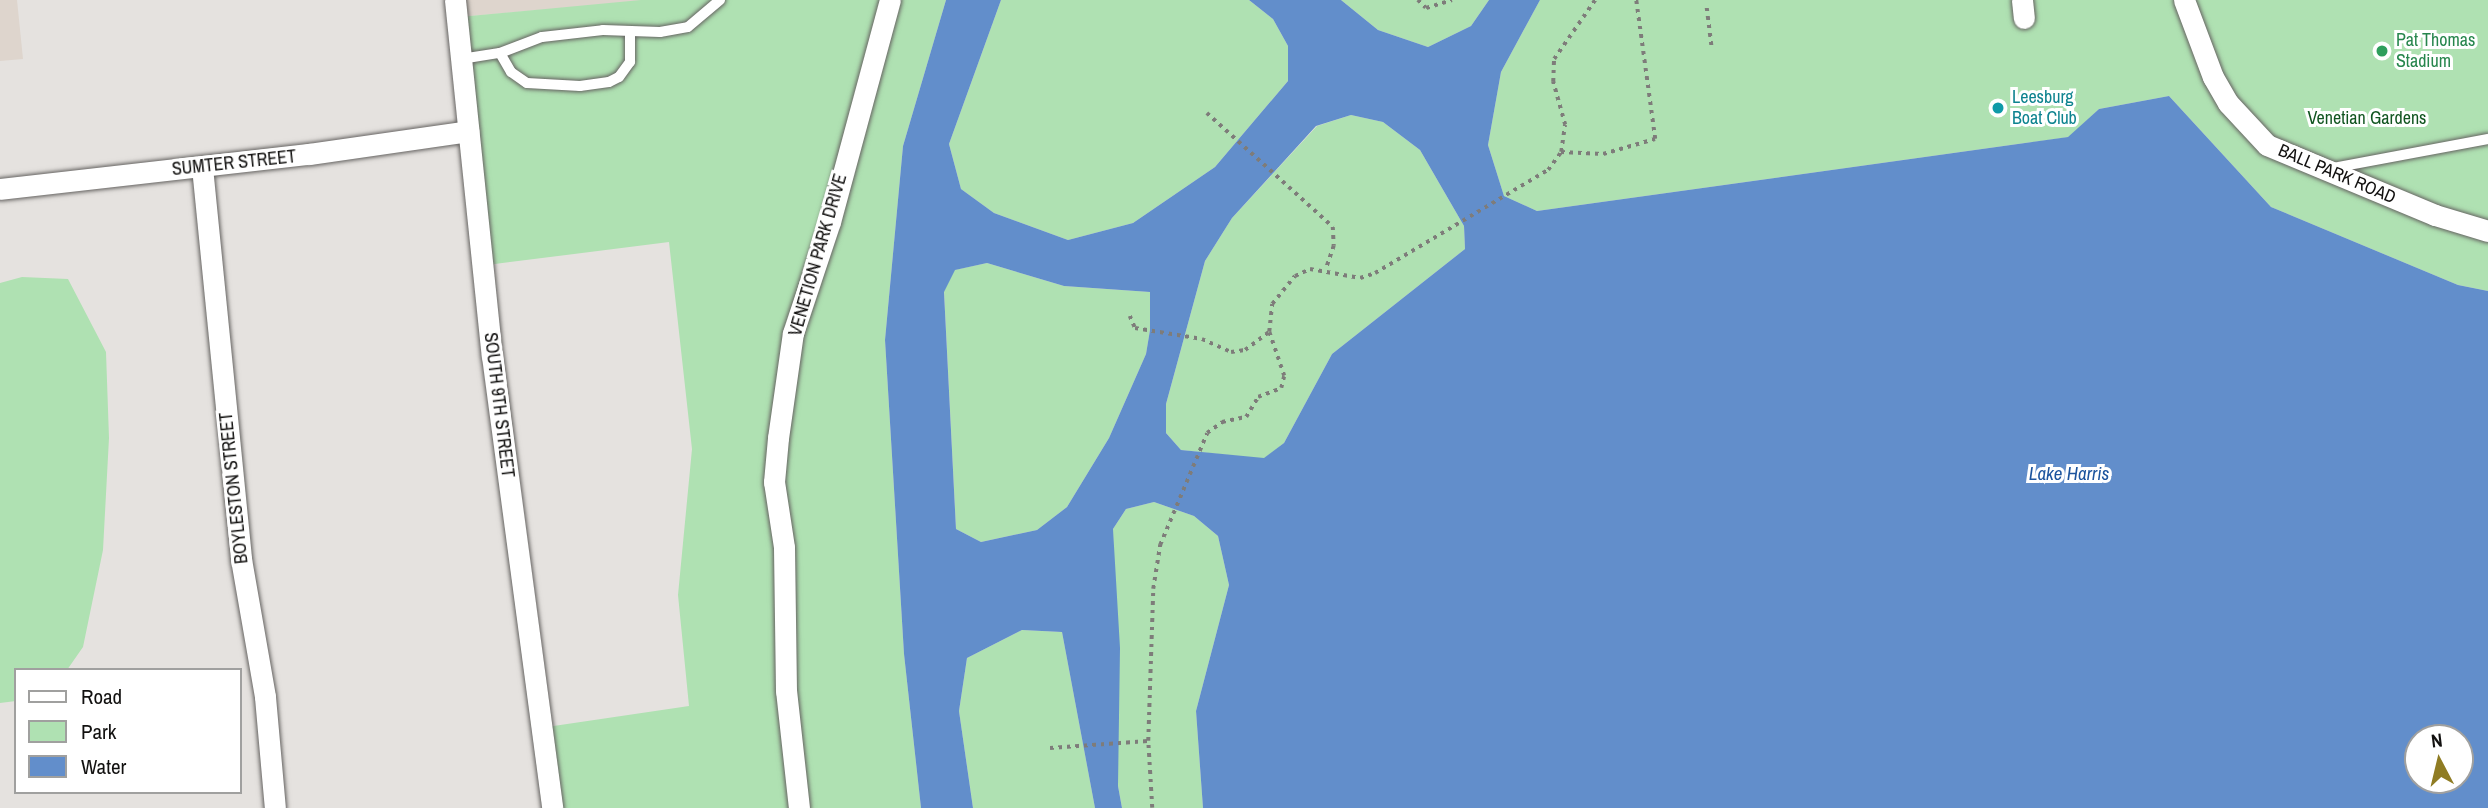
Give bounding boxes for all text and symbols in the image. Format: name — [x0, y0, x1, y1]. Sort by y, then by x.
place label: Pat Thomas Stadium — [2396, 30, 2476, 72]
marker: Pat Thomas Stadium — [2374, 43, 2390, 59]
place label: Leesburg Boat Club — [2012, 87, 2077, 130]
marker: Leesburg Boat Club — [1990, 100, 2006, 116]
park label: Venetian Gardens — [2308, 107, 2426, 129]
street label: BALL PARK ROAD — [2275, 139, 2399, 209]
street label: SUMTER STREET — [171, 146, 297, 180]
street label: VENETION PARK DRIVE — [784, 171, 852, 339]
street label: SOUTH 9TH STREET — [479, 331, 519, 479]
street label: BOYLESTON STREET — [215, 411, 253, 565]
water label: Lake Harris — [2029, 463, 2109, 485]
legend — [14, 668, 242, 794]
text: Road — [81, 682, 122, 711]
text: Park — [81, 717, 116, 746]
north arrow — [2404, 724, 2474, 794]
text: N — [2430, 727, 2444, 754]
text: Water — [81, 752, 126, 781]

